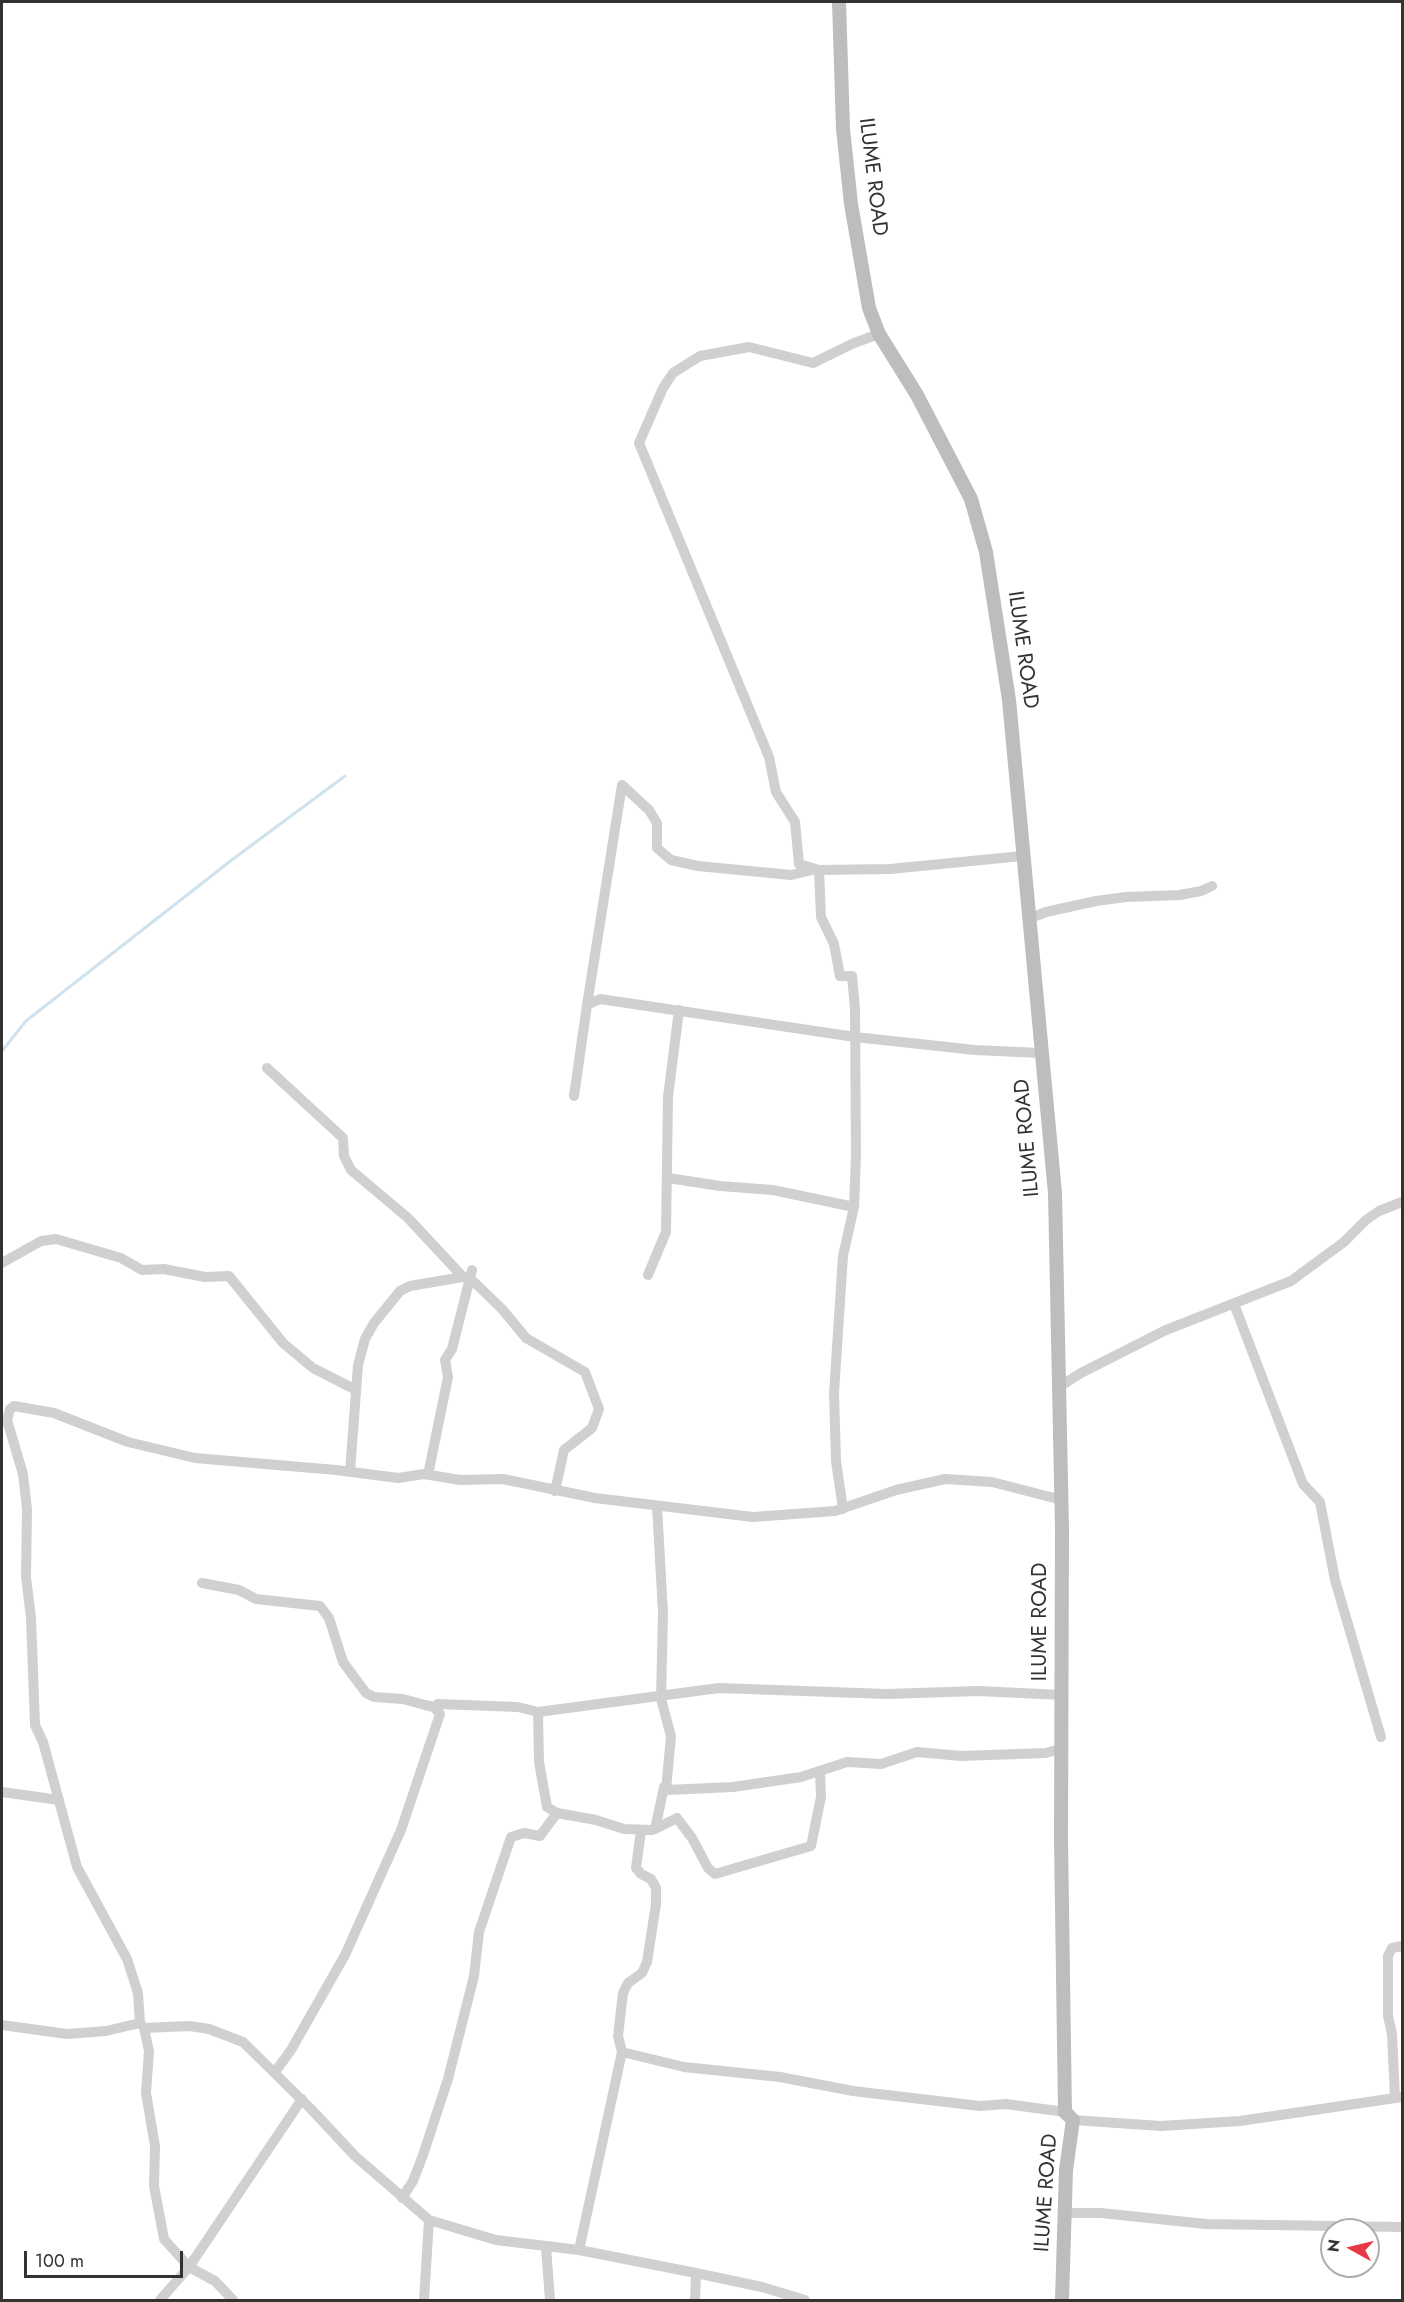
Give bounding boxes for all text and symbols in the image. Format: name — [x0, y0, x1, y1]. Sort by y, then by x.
street label: ILUME ROAD — [852, 117, 892, 237]
street label: ILUME ROAD — [1001, 590, 1043, 710]
street label: ILUME ROAD — [1010, 1078, 1046, 1198]
street label: ILUME ROAD — [1028, 1563, 1054, 1681]
street label: ILUME ROAD — [1030, 2133, 1064, 2253]
north arrow — [1320, 2218, 1380, 2278]
text: N — [1321, 2238, 1346, 2254]
scale bar — [27, 2239, 186, 2277]
text: 100 m — [35, 2248, 84, 2274]

